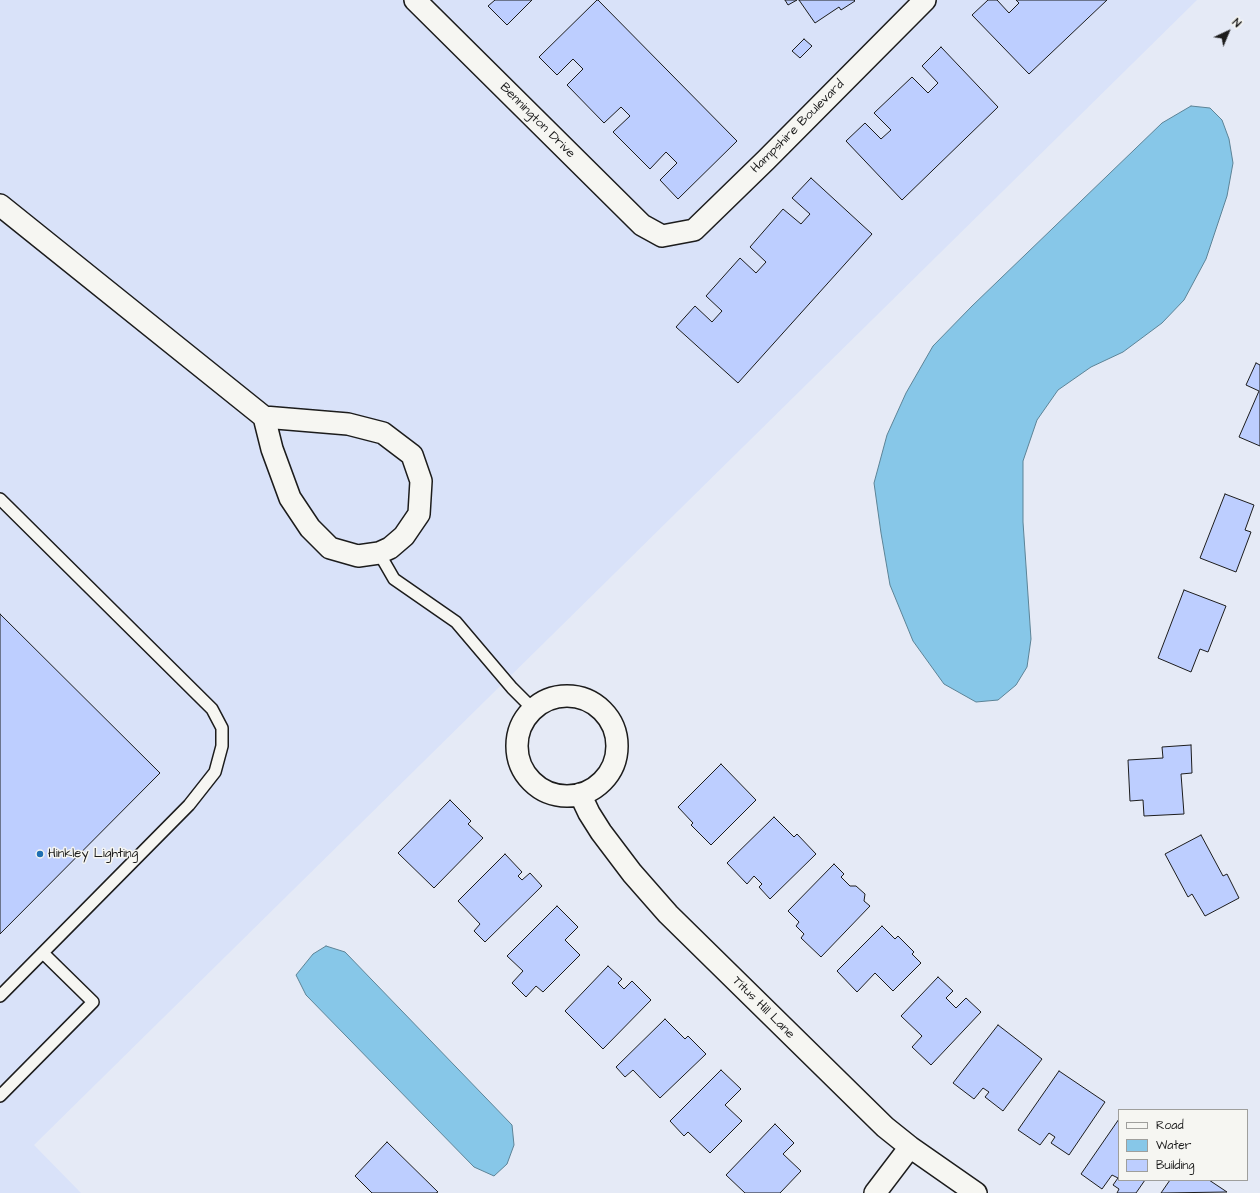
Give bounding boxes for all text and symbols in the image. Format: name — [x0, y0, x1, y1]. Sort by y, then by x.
north arrow — [1208, 12, 1248, 52]
text: N — [1229, 15, 1244, 31]
street label: Hampshire Boulevard — [748, 77, 848, 177]
street label: Bennington Drive — [496, 80, 578, 162]
place label: Hinkley Lighting — [48, 846, 138, 862]
marker: Hinkley Lighting — [35, 849, 45, 859]
street label: Titus Hill Lane — [729, 974, 797, 1042]
legend — [1118, 1109, 1248, 1181]
text: Road — [1156, 1117, 1184, 1134]
text: Water — [1156, 1137, 1191, 1154]
text: Building — [1156, 1157, 1194, 1174]

